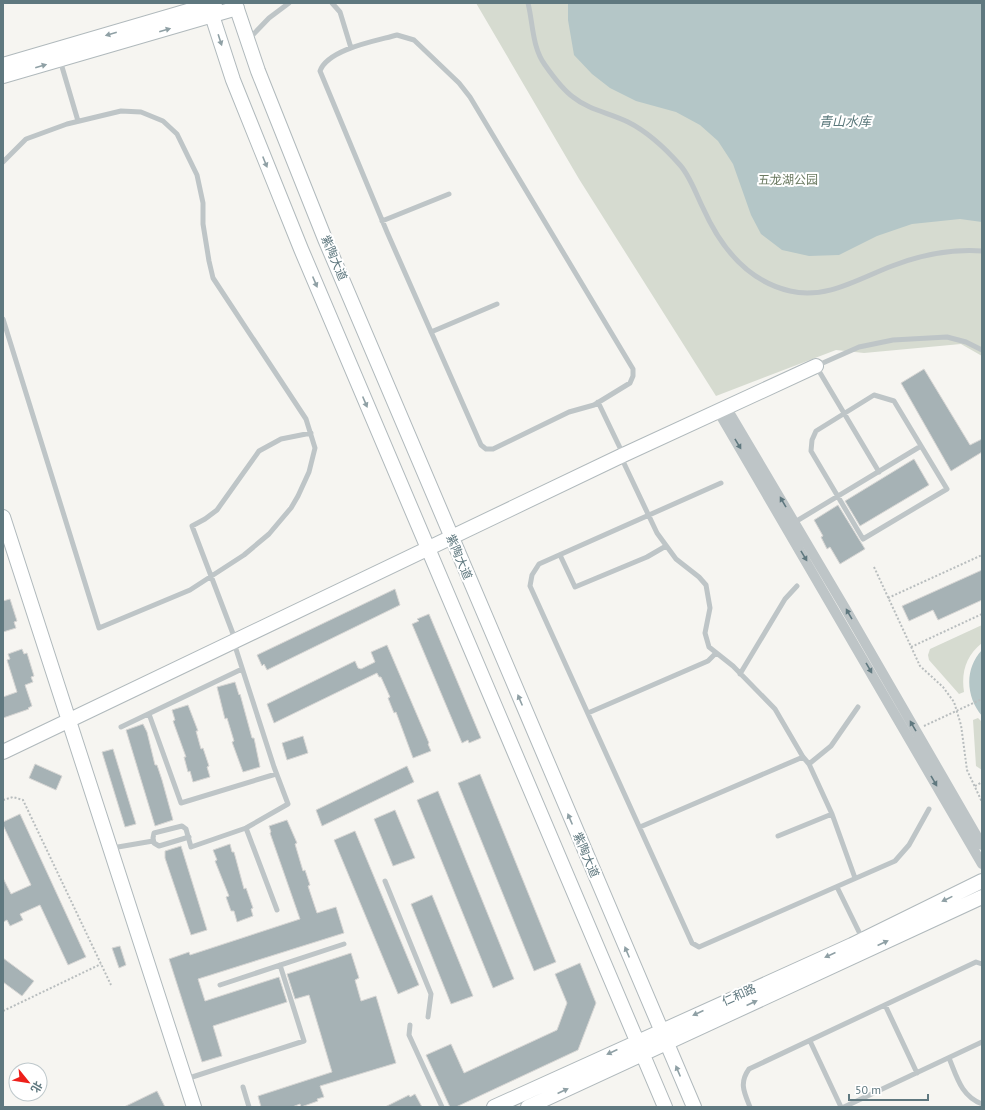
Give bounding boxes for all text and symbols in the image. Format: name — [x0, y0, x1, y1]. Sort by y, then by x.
one-way arrow — [160, 27, 172, 33]
one-way arrow — [104, 31, 116, 37]
one-way arrow — [217, 34, 223, 46]
one-way arrow — [35, 63, 47, 69]
water label: 青山水库 — [819, 113, 873, 130]
one-way arrow — [263, 156, 269, 168]
park label: 五龙湖公园 — [758, 172, 818, 187]
street label: 紫陶大道 — [318, 233, 351, 283]
one-way arrow — [312, 276, 318, 288]
one-way arrow — [363, 396, 369, 408]
one-way arrow — [734, 438, 741, 450]
one-way arrow — [779, 496, 786, 508]
street label: 紫陶大道 — [443, 532, 476, 582]
one-way arrow — [800, 550, 807, 562]
one-way arrow — [845, 608, 852, 620]
one-way arrow — [866, 663, 873, 674]
one-way arrow — [516, 693, 522, 705]
one-way arrow — [910, 720, 917, 732]
one-way arrow — [931, 775, 938, 787]
one-way arrow — [567, 813, 573, 825]
street label: 紫陶大道 — [570, 830, 603, 880]
one-way arrow — [941, 895, 953, 902]
one-way arrow — [877, 940, 889, 946]
one-way arrow — [624, 946, 630, 957]
one-way arrow — [823, 952, 835, 958]
street label: 仁和路 — [719, 980, 758, 1009]
one-way arrow — [747, 1000, 758, 1006]
one-way arrow — [692, 1011, 704, 1017]
one-way arrow — [607, 1049, 618, 1055]
north arrow — [8, 1062, 48, 1102]
one-way arrow — [675, 1066, 681, 1077]
scale bar — [849, 1076, 928, 1102]
text: 北 — [28, 1079, 45, 1095]
text: 50 m — [855, 1082, 881, 1097]
one-way arrow — [558, 1088, 569, 1094]

